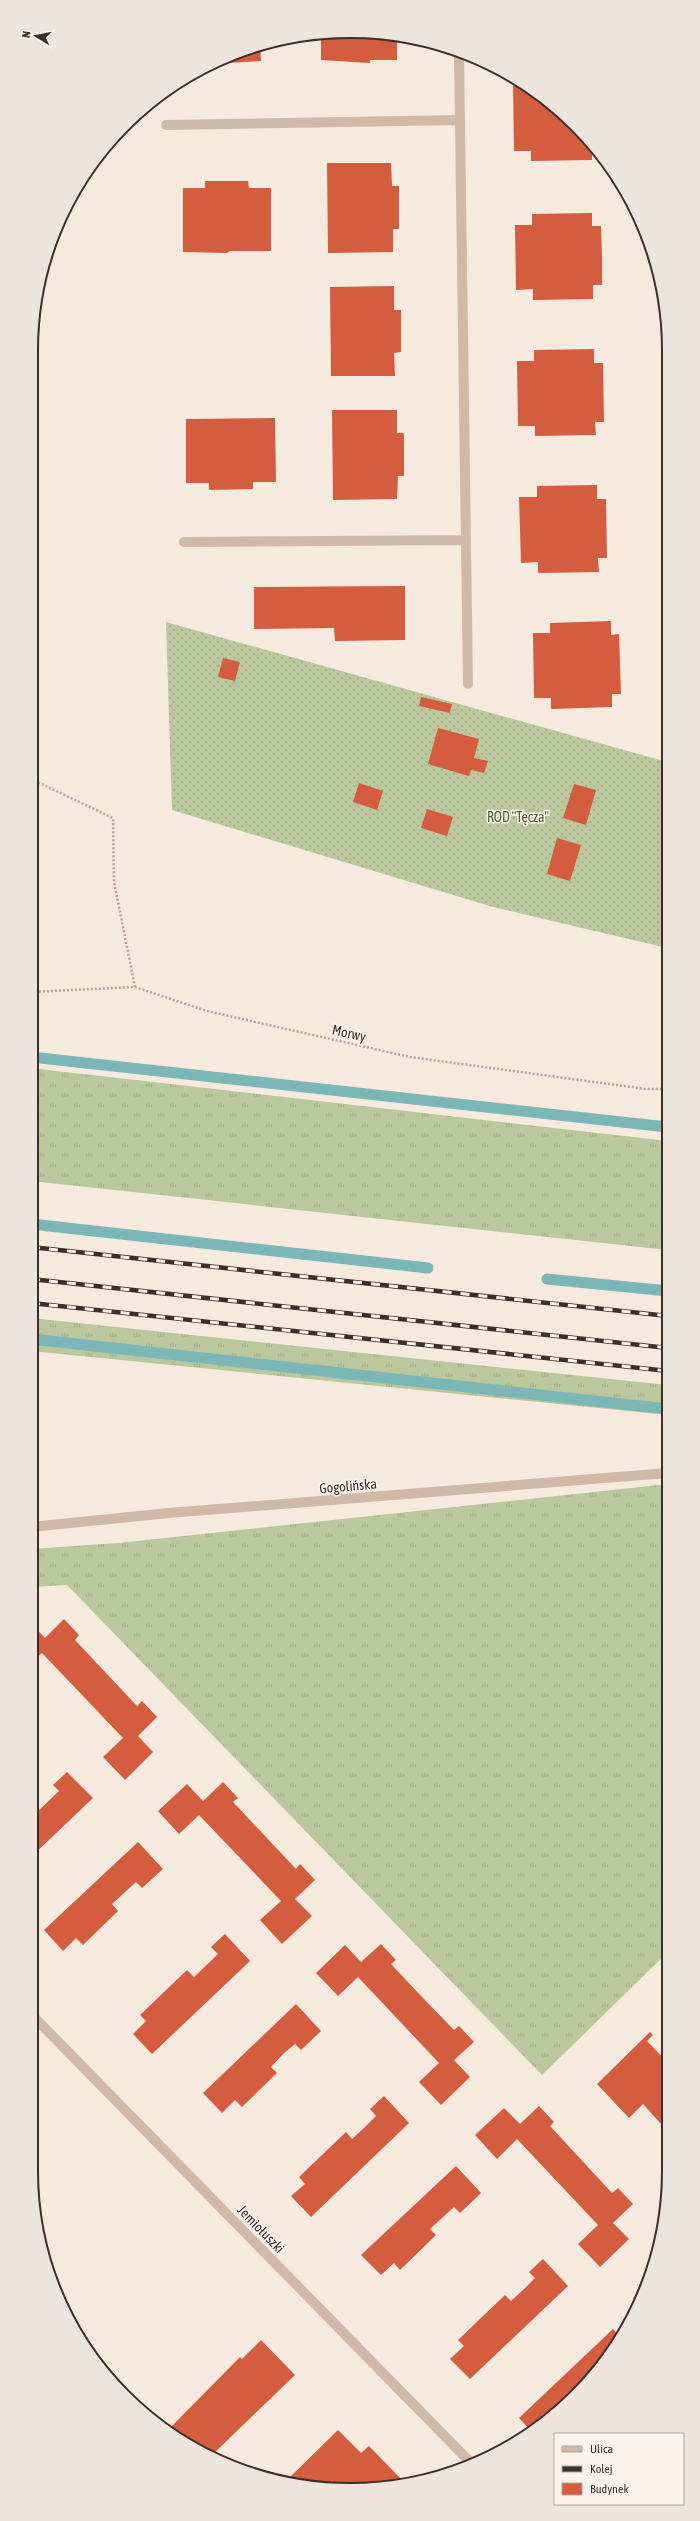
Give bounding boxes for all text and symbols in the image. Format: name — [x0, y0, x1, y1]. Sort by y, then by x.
north arrow — [16, 16, 56, 56]
text: N — [20, 30, 33, 39]
park label: ROD "Tęcza" — [487, 809, 550, 825]
street label: Morwy — [331, 1021, 368, 1045]
street label: Gogolińska — [319, 1476, 377, 1496]
street label: Jemiołuszki — [234, 2202, 288, 2256]
legend — [554, 2433, 684, 2505]
text: Ulica — [590, 2442, 613, 2456]
text: Kolej — [590, 2462, 613, 2476]
text: Budynek — [590, 2482, 629, 2496]

